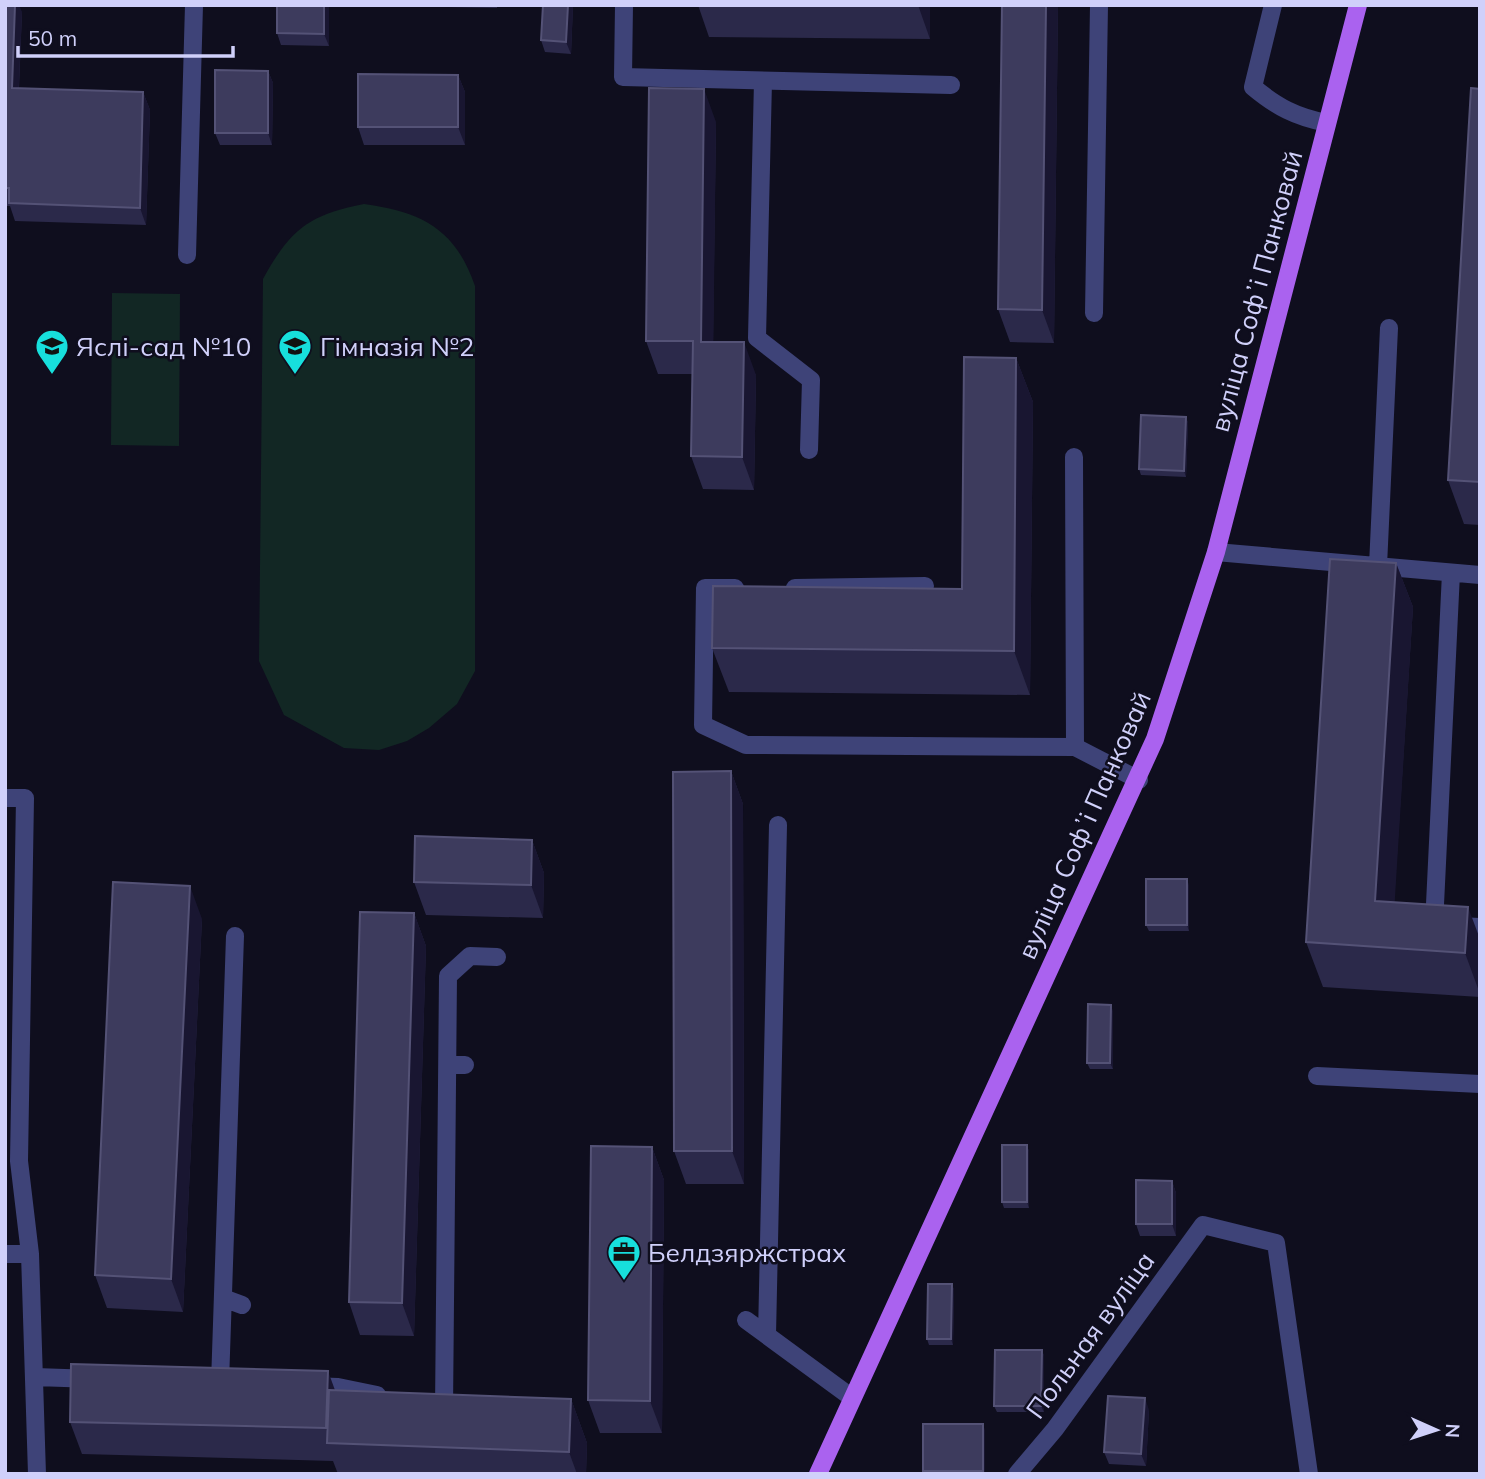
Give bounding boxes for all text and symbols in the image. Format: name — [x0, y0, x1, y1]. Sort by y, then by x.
scale bar — [18, 14, 233, 58]
text: 50 m — [28, 25, 77, 51]
street label: вуліца Софʼі Панковай — [1203, 147, 1309, 435]
school or university icon: Яслі-сад №10 — [33, 327, 71, 376]
school or university icon: Гімназія №2 — [276, 327, 314, 376]
place label: Яслі-сад №10 — [76, 330, 251, 363]
place label: Гімназія №2 — [320, 330, 474, 363]
street label: вуліца Софʼі Панковай — [1010, 686, 1158, 964]
office icon: Белдзяржстрах — [605, 1233, 643, 1282]
place label: Белдзяржстрах — [648, 1236, 846, 1269]
street label: Польная вуліца — [1018, 1245, 1162, 1425]
north arrow — [1401, 1395, 1471, 1465]
text: N — [1441, 1423, 1465, 1439]

